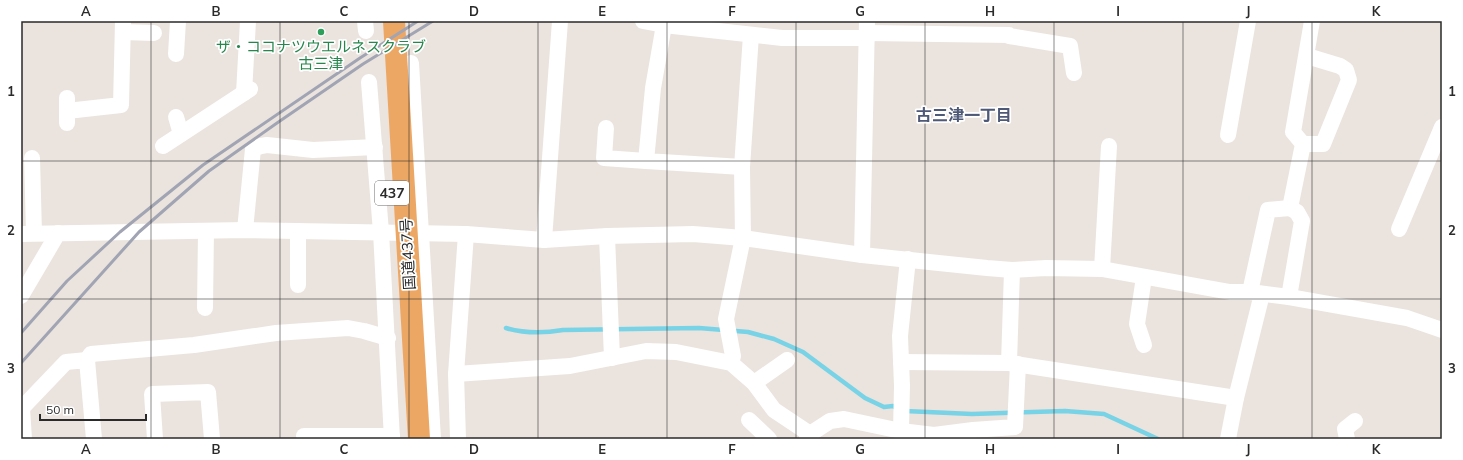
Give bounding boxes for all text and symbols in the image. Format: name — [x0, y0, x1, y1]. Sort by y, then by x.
text: A — [81, 3, 91, 19]
text: B — [212, 3, 221, 19]
text: C — [340, 3, 349, 19]
text: D — [469, 3, 479, 19]
text: E — [598, 3, 606, 19]
text: F — [728, 3, 736, 19]
text: G — [855, 3, 865, 19]
text: H — [985, 3, 995, 19]
text: I — [1116, 3, 1120, 19]
text: J — [1246, 3, 1250, 19]
text: K — [1372, 3, 1382, 19]
marker: ザ・ココナツウエルネスクラブ 古三津 — [316, 27, 326, 37]
place label: ザ・ココナツウエルネスクラブ 古三津 — [216, 37, 426, 73]
text: 1 — [7, 83, 15, 99]
text: 1 — [1448, 83, 1456, 99]
district label: 古三津一丁目 — [916, 105, 1012, 125]
road number: 437 — [375, 181, 409, 205]
street label: 国道437号 — [396, 218, 419, 290]
text: 2 — [7, 222, 15, 238]
text: 2 — [1448, 222, 1456, 238]
text: 3 — [7, 360, 15, 376]
text: 3 — [1448, 360, 1456, 376]
scale bar — [40, 396, 146, 422]
text: 50 m — [46, 402, 74, 417]
text: A — [81, 441, 91, 457]
text: B — [212, 441, 221, 457]
text: C — [340, 441, 349, 457]
text: D — [469, 441, 479, 457]
text: E — [598, 441, 606, 457]
text: F — [728, 441, 736, 457]
text: G — [855, 441, 865, 457]
text: H — [985, 441, 995, 457]
text: I — [1116, 441, 1120, 457]
text: J — [1246, 441, 1250, 457]
text: K — [1372, 441, 1382, 457]

